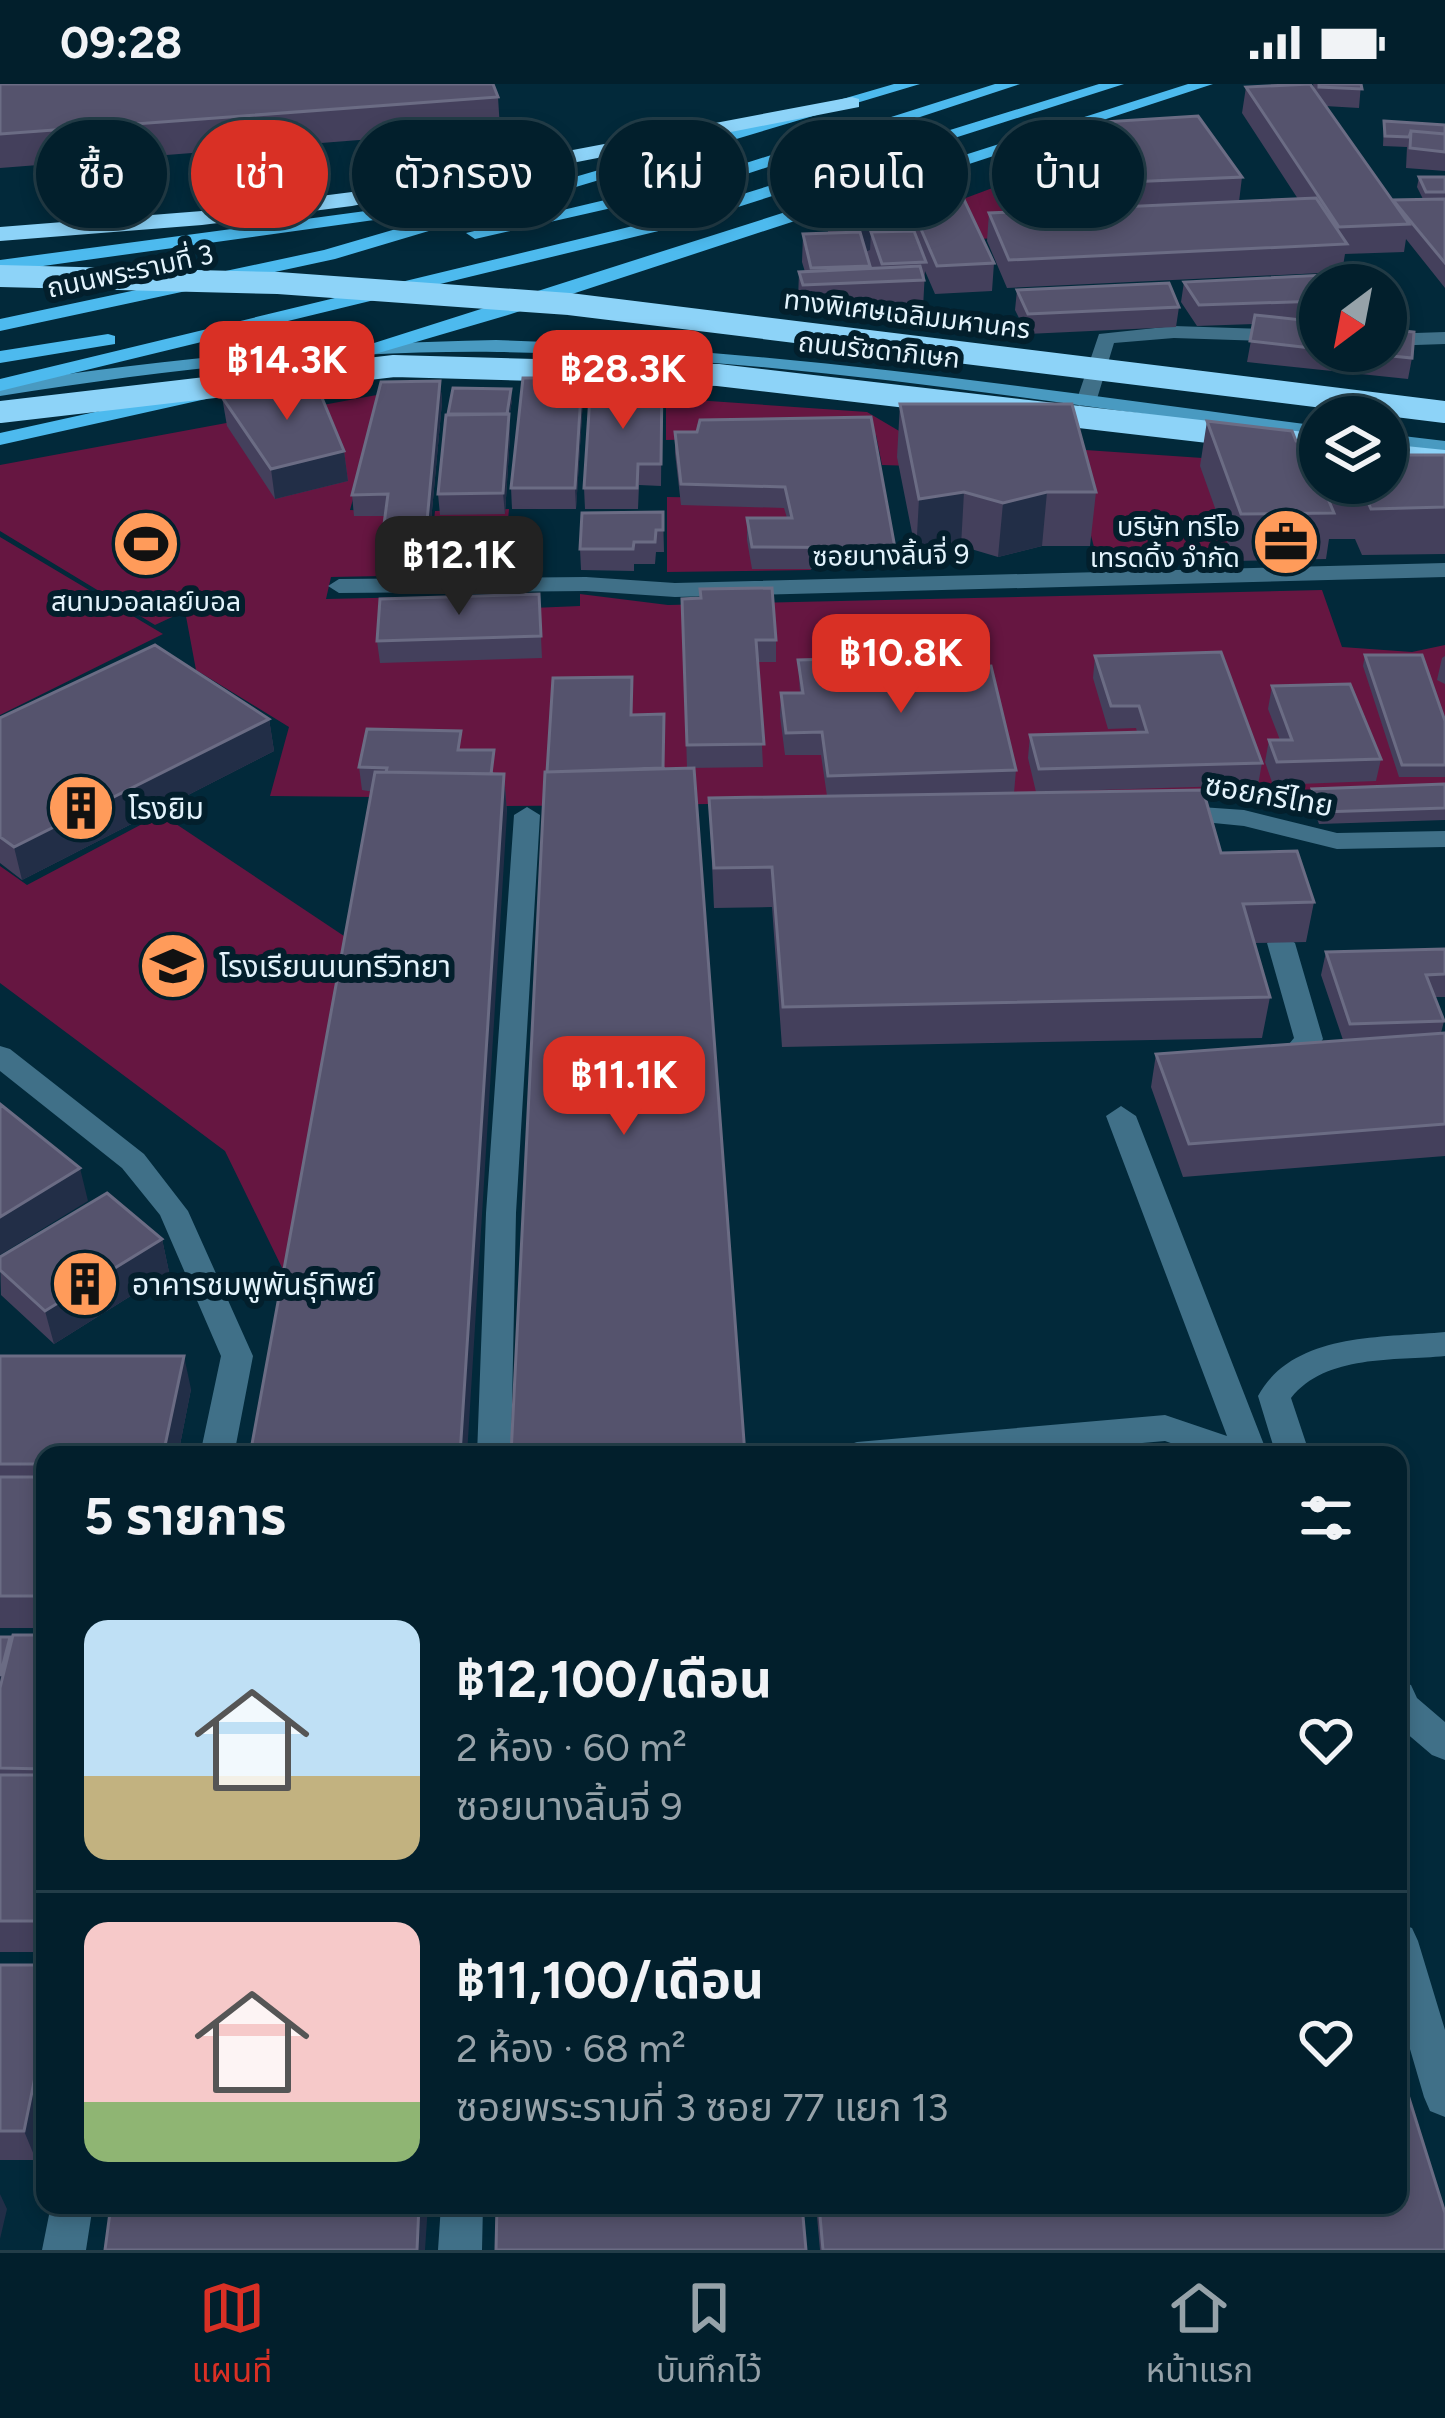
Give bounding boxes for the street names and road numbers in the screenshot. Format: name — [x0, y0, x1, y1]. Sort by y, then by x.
street label: ถนนพระรามที่ 3 — [44, 235, 216, 305]
street label: ทางพิเศษเฉลิมมหานคร — [782, 282, 1032, 346]
street label: ถนนรัชดาภิเษก — [797, 325, 961, 375]
street label: ซอยนางลิ้นจี่ 9 — [812, 535, 970, 573]
street label: ซอยกรีไทย — [1202, 766, 1336, 824]

